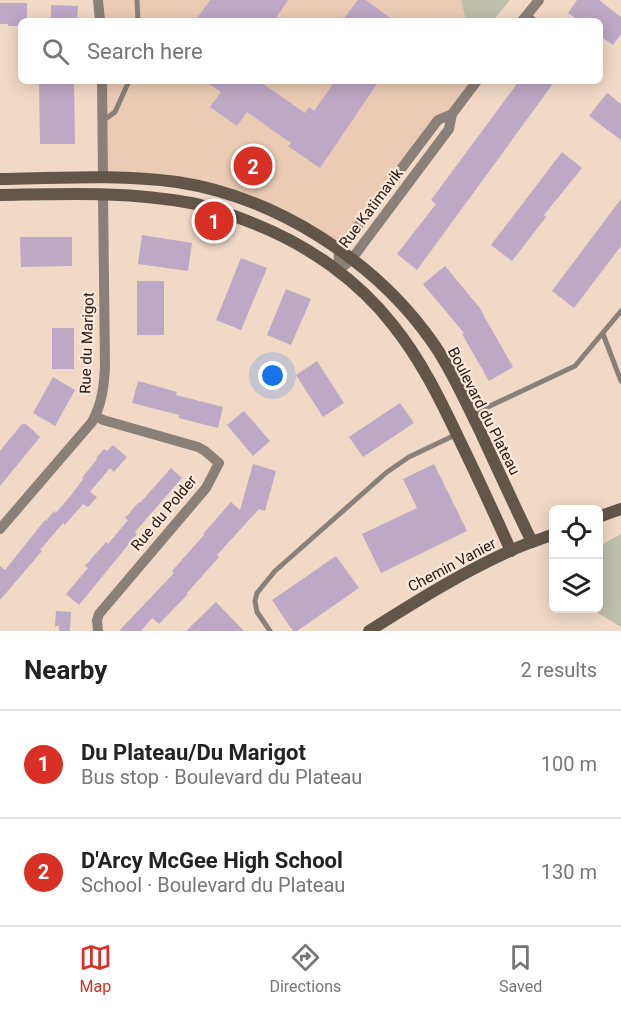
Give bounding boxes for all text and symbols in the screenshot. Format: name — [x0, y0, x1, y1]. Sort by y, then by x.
search box — [18, 18, 603, 84]
icon: search — [39, 35, 72, 68]
text: Search here — [87, 39, 203, 64]
pin: 2 — [234, 144, 272, 188]
street label: Rue Katimavik — [335, 164, 407, 251]
pin: 1 — [194, 198, 234, 244]
street label: Rue du Marigot — [76, 292, 98, 394]
street label: Boulevard du Plateau — [444, 344, 524, 478]
your location — [258, 361, 287, 390]
street label: Rue du Polder — [127, 472, 201, 554]
map controls — [549, 505, 603, 613]
button: locate — [549, 505, 603, 559]
street label: Chemin Vanier — [405, 534, 499, 596]
button: layers — [549, 559, 603, 613]
text: Nearby — [24, 655, 107, 685]
text: 2 results — [521, 658, 597, 682]
text: Du Plateau/Du Marigot — [81, 740, 306, 765]
text: 1 — [38, 752, 49, 776]
text: 100 m — [541, 752, 597, 776]
text: Bus stop · Boulevard du Plateau — [81, 765, 362, 789]
text: D'Arcy McGee High School — [81, 848, 343, 873]
text: 2 — [38, 860, 49, 884]
text: 130 m — [541, 860, 597, 884]
text: School · Boulevard du Plateau — [81, 873, 345, 897]
tab: Map — [79, 941, 112, 996]
tab: Directions — [269, 941, 341, 996]
tab: Saved — [499, 941, 542, 996]

